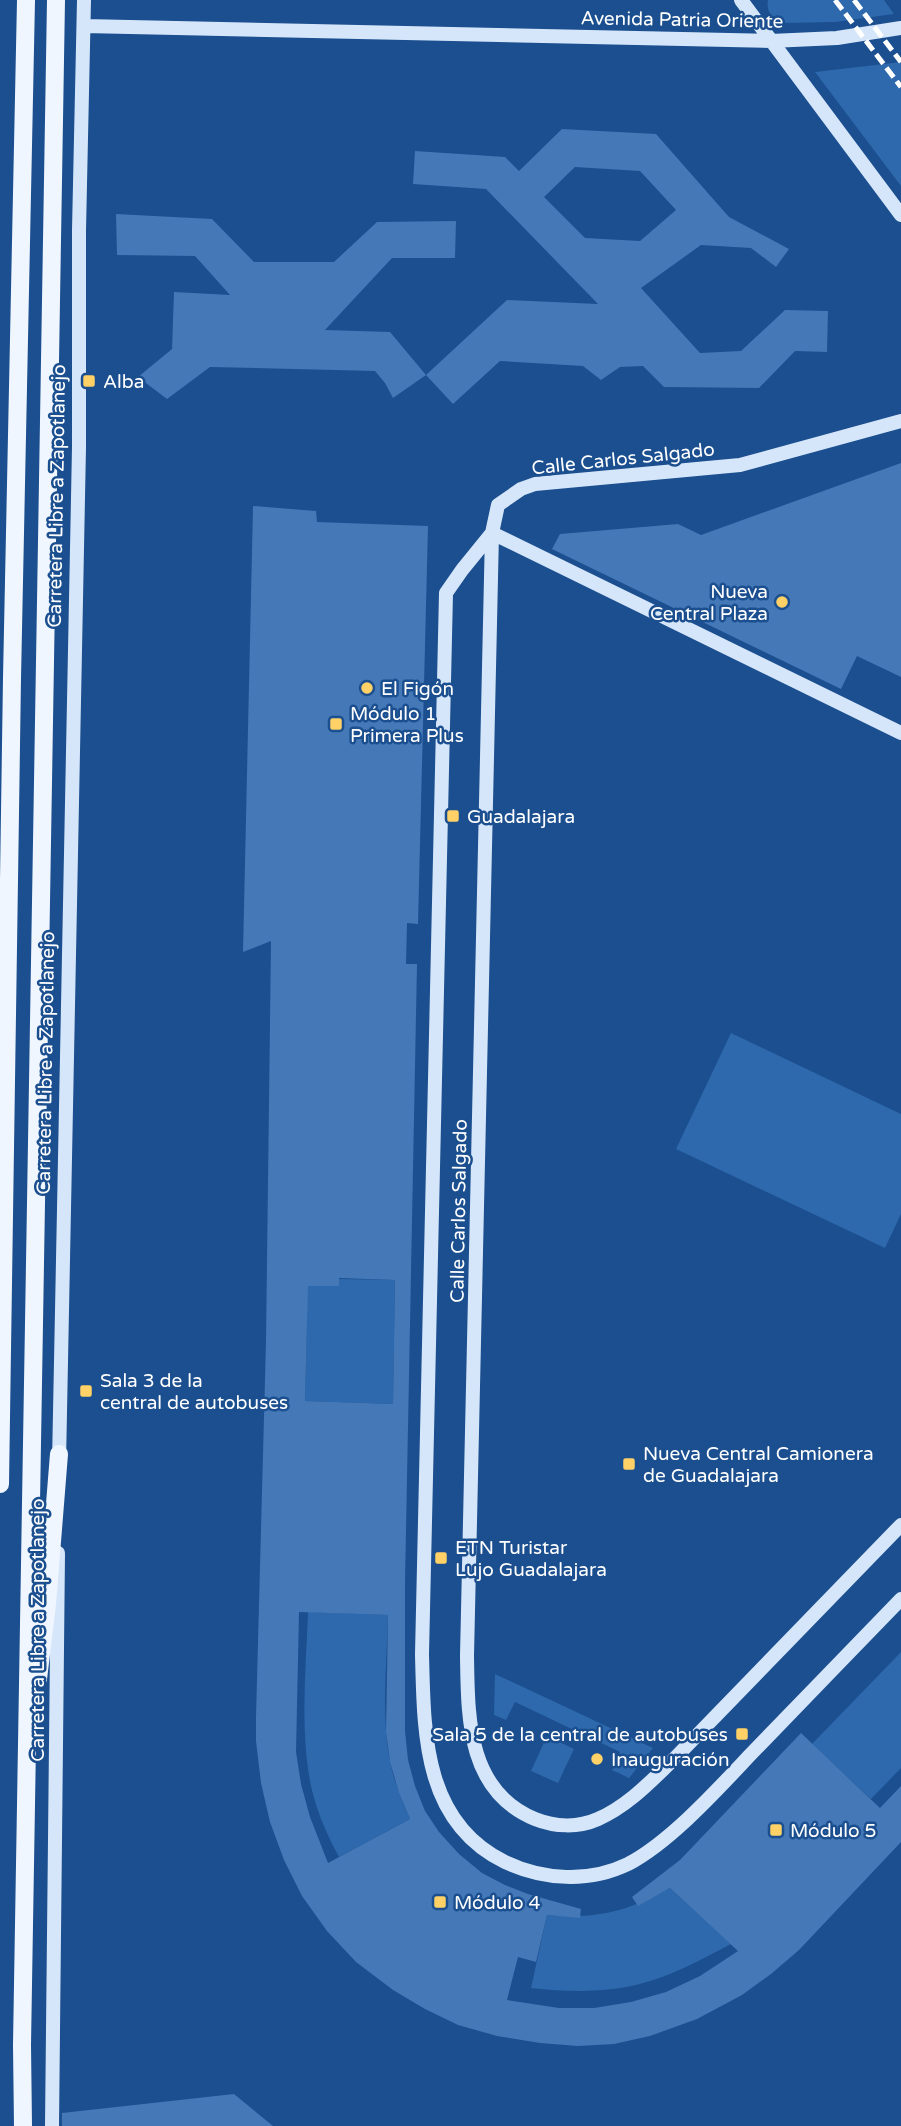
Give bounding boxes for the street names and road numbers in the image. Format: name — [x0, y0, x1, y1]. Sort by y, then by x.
street label: Avenida Patria Oriente — [580, 7, 784, 33]
street label: Carretera Libre a Zapotlanejo — [44, 364, 70, 628]
street label: Calle Carlos Salgado — [531, 438, 716, 480]
street label: Carretera Libre a Zapotlanejo — [33, 931, 59, 1195]
street label: Calle Carlos Salgado — [446, 1119, 472, 1303]
street label: Carretera Libre a Zapotlanejo — [27, 1498, 49, 1762]

